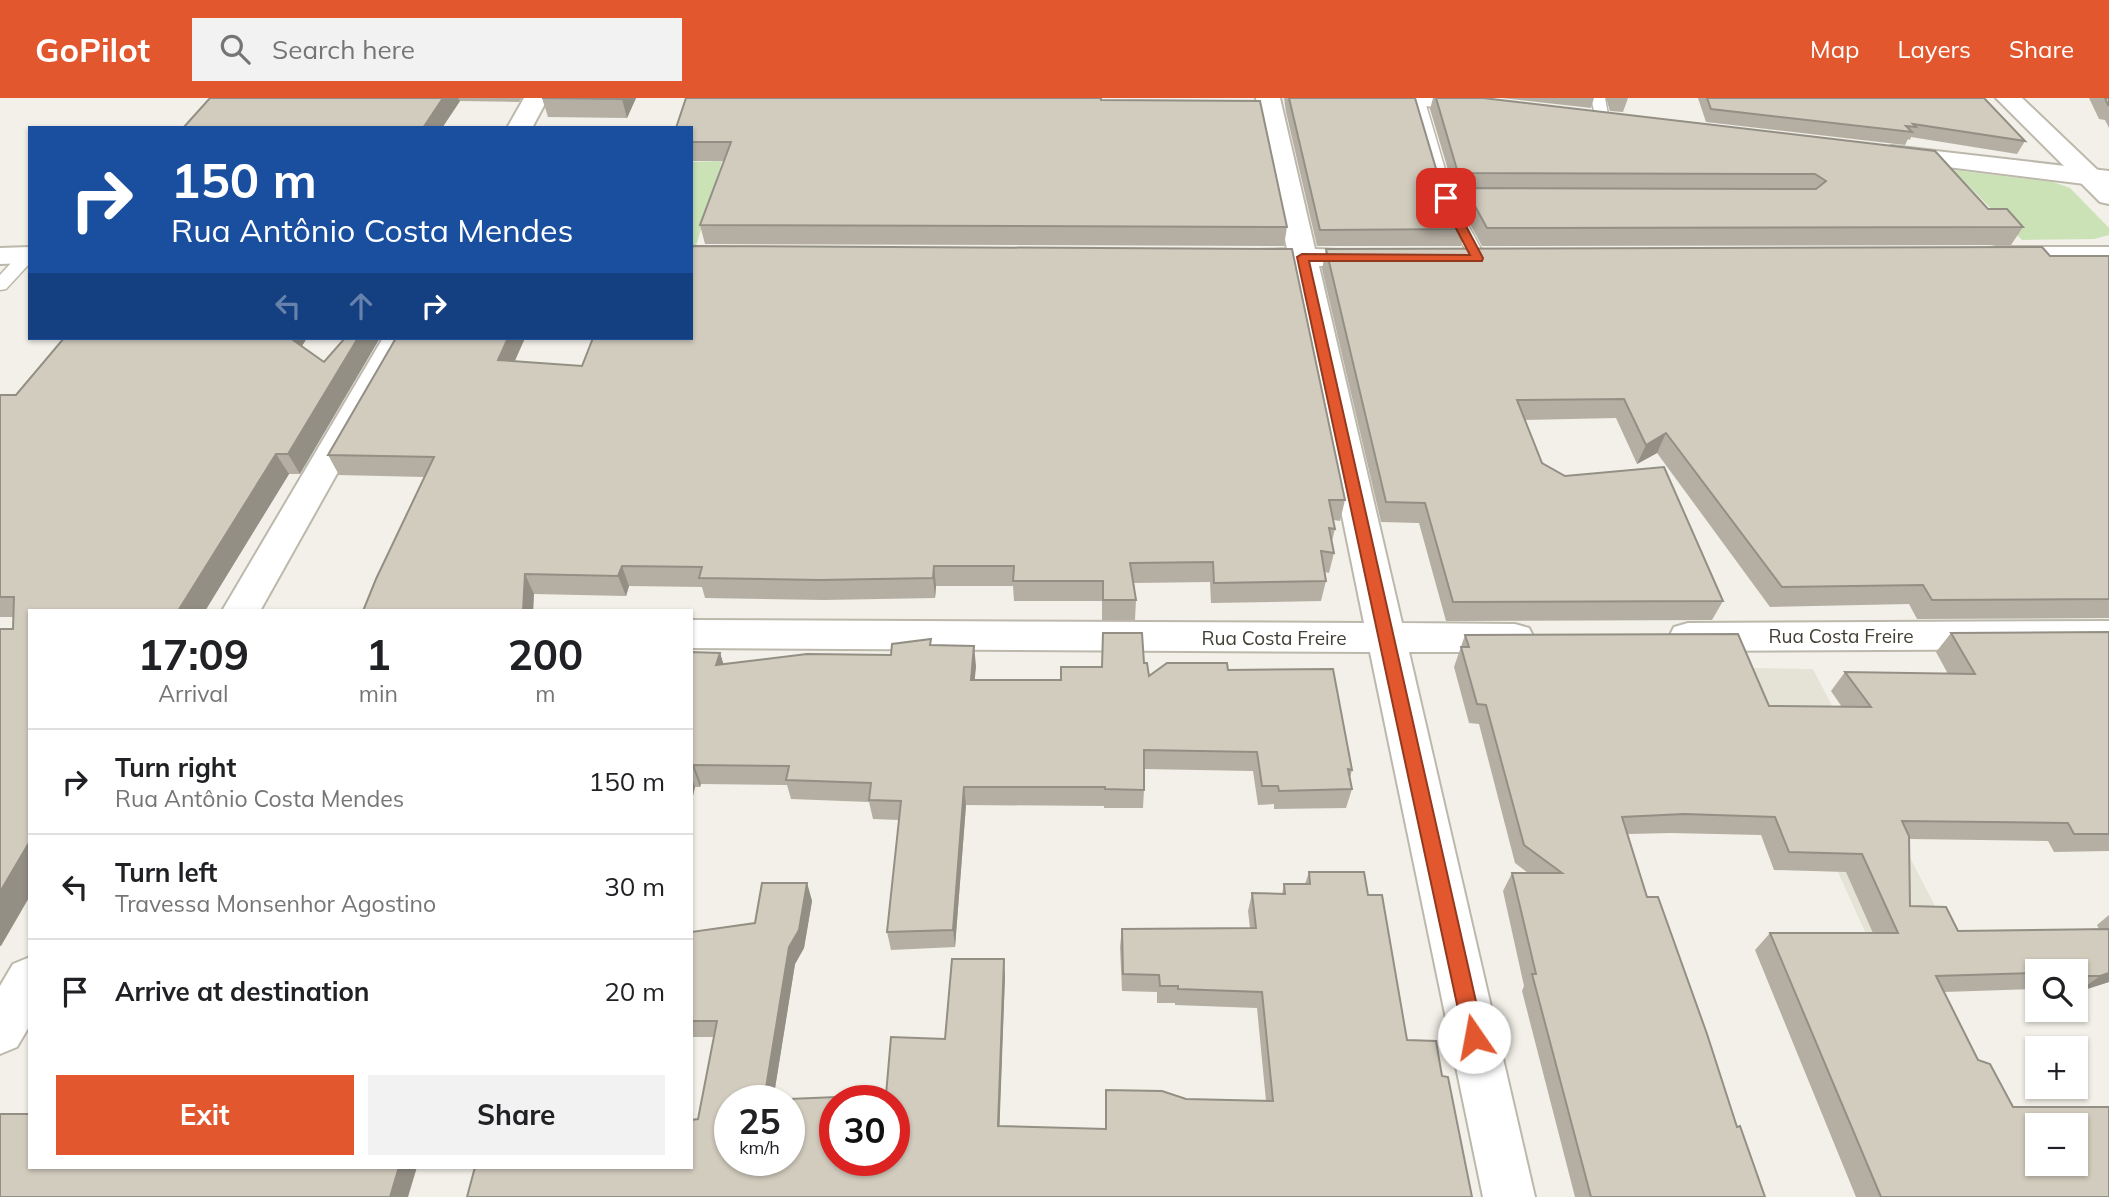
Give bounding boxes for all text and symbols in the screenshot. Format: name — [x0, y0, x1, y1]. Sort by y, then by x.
search box — [192, 18, 682, 81]
text: GoPilot — [35, 29, 150, 70]
icon: search — [216, 30, 254, 68]
text: Search here — [272, 33, 415, 66]
text: Map — [1810, 34, 1859, 64]
text: Layers — [1897, 34, 1971, 64]
text: Share — [2009, 34, 2074, 64]
text: 150 m — [171, 149, 317, 210]
icon: right — [56, 154, 147, 245]
pin — [1416, 168, 1476, 228]
icon: arrive — [1427, 179, 1465, 217]
text: Rua Antônio Costa Mendes — [171, 210, 573, 250]
icon: left — [269, 287, 307, 325]
icon: ahead — [342, 287, 380, 325]
icon: right — [415, 287, 453, 325]
street label: Rua Costa Freire — [1768, 624, 1914, 648]
street label: Rua Costa Freire — [1201, 626, 1347, 650]
text: 17:09 — [138, 628, 249, 681]
text: 1 — [366, 628, 391, 681]
text: 200 — [508, 628, 583, 681]
text: Arrival — [158, 679, 229, 708]
text: min — [359, 679, 398, 708]
text: m — [535, 679, 556, 708]
text: Turn right — [115, 751, 236, 784]
icon: right — [56, 763, 94, 801]
text: 150 m — [589, 765, 665, 798]
text: Rua Antônio Costa Mendes — [115, 784, 404, 813]
text: Turn left — [115, 856, 217, 889]
icon: left — [56, 868, 94, 906]
text: 30 m — [604, 870, 665, 903]
text: Travessa Monsenhor Agostino — [115, 889, 436, 918]
map controls — [2025, 959, 2088, 1176]
button: search — [2025, 959, 2088, 1022]
icon: arrive — [56, 973, 94, 1011]
text: Arrive at destination — [115, 975, 370, 1008]
text: 20 m — [604, 975, 665, 1008]
position arrow — [1437, 1000, 1511, 1074]
button: + — [2025, 1036, 2088, 1099]
button: Exit — [56, 1075, 354, 1155]
button: Share — [368, 1075, 665, 1155]
speed limit sign: 30 — [819, 1085, 910, 1176]
text: 25 — [738, 1099, 781, 1143]
button: − — [2025, 1113, 2088, 1176]
text: km/h — [739, 1136, 780, 1159]

